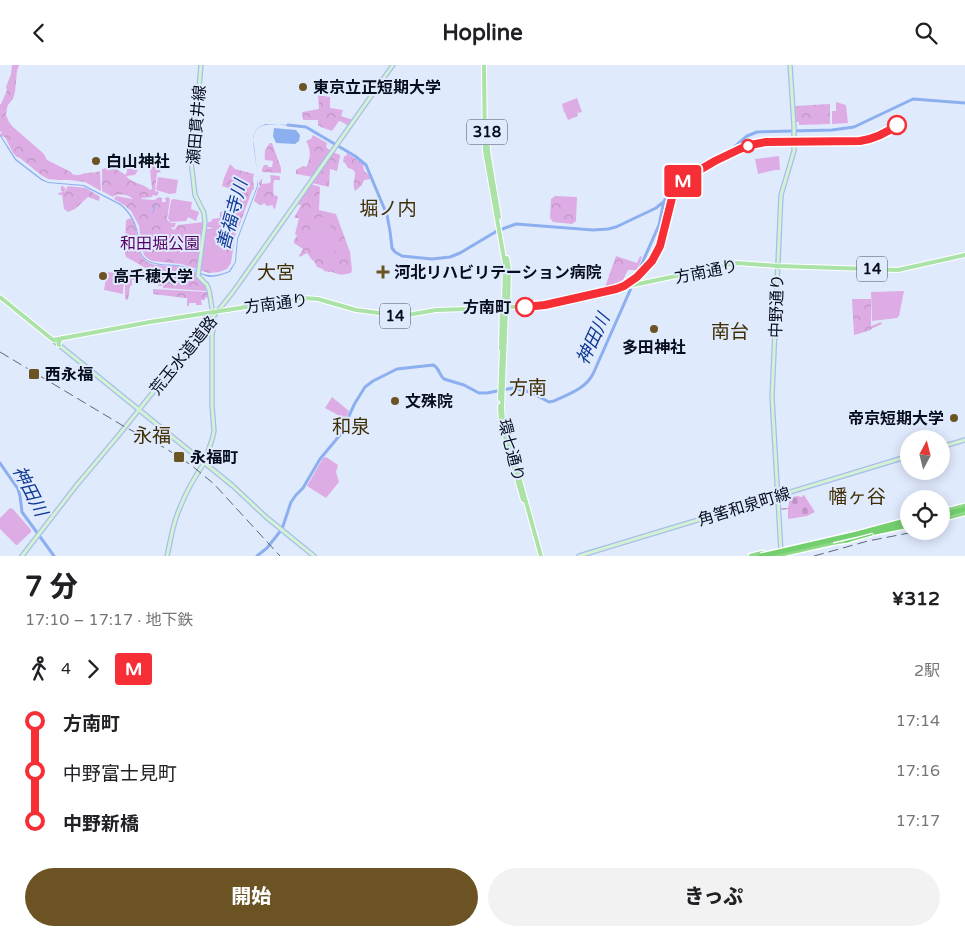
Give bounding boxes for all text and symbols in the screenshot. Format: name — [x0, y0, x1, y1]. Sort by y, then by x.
icon: back — [25, 19, 53, 47]
icon: search — [912, 19, 940, 47]
text: Hopline — [442, 20, 523, 46]
place label: 東京立正短期大学 — [313, 78, 441, 98]
marker: 東京立正短期大学 — [297, 81, 309, 93]
street label: 瀬田貫井線 — [184, 84, 210, 166]
unlabelled marker — [887, 115, 907, 135]
road number: 318 — [467, 119, 507, 145]
unlabelled marker — [741, 139, 755, 153]
place label: 白山神社 — [106, 152, 170, 172]
marker: 白山神社 — [90, 155, 102, 167]
line badge: M — [667, 165, 699, 197]
text: M — [674, 170, 692, 192]
water label: 善福寺川 — [212, 175, 252, 253]
district label: 堀ノ内 — [359, 198, 417, 220]
park label: 和田堀公園 — [120, 234, 200, 254]
street label: 方南通り — [673, 256, 740, 288]
road number: 14 — [857, 257, 887, 281]
district label: 大宮 — [257, 262, 295, 284]
place label: 河北リハビリテーション病院 — [394, 263, 602, 283]
marker: 河北リハビリテーション病院 — [376, 265, 390, 279]
place label: 高千穂大学 — [113, 267, 193, 287]
marker: 高千穂大学 — [97, 270, 109, 282]
street label: 中野通り — [766, 274, 788, 338]
street label: 方南通り — [243, 290, 309, 318]
marker: 方南町 — [515, 297, 535, 317]
place label: 方南町 — [463, 298, 511, 318]
road number: 14 — [380, 303, 410, 329]
water label: 神田川 — [572, 308, 615, 368]
street label: 荒玉水道道路 — [146, 312, 222, 399]
district label: 南台 — [711, 321, 749, 343]
marker: 多田神社 — [648, 323, 660, 335]
place label: 多田神社 — [622, 338, 686, 358]
place label: 西永福 — [45, 365, 93, 385]
marker: 西永福 — [27, 367, 41, 381]
district label: 方南 — [509, 377, 547, 399]
place label: 文殊院 — [405, 392, 453, 412]
marker: 文殊院 — [389, 395, 401, 407]
place label: 帝京短期大学 — [848, 409, 944, 429]
marker: 帝京短期大学 — [948, 412, 960, 424]
district label: 和泉 — [332, 416, 370, 438]
street label: 環七通り — [494, 417, 528, 484]
district label: 永福 — [133, 425, 171, 447]
north arrow — [900, 430, 950, 480]
map controls — [900, 430, 950, 540]
place label: 永福町 — [190, 448, 238, 468]
marker: 永福町 — [172, 450, 186, 464]
water label: 神田川 — [8, 462, 53, 522]
street label: 角筈和泉町線 — [695, 483, 793, 531]
district label: 幡ヶ谷 — [828, 486, 886, 508]
button: locate — [900, 490, 950, 540]
text: 7 分 — [25, 570, 78, 604]
text: ¥312 — [892, 588, 940, 610]
text: 17:10 – 17:17 · 地下鉄 — [25, 610, 193, 630]
icon: walk — [25, 655, 53, 683]
icon: forward — [79, 655, 107, 683]
text: M — [125, 658, 142, 680]
text: 4 — [61, 659, 71, 679]
text: 2駅 — [914, 661, 940, 681]
text: 17:14 — [896, 711, 940, 731]
text: 方南町 — [63, 713, 120, 735]
text: 17:16 — [896, 761, 940, 781]
text: 中野富士見町 — [63, 763, 177, 785]
text: 17:17 — [896, 811, 940, 831]
text: 中野新橋 — [63, 813, 139, 835]
button: 開始 — [25, 868, 478, 926]
button: きっぷ — [488, 868, 940, 926]

